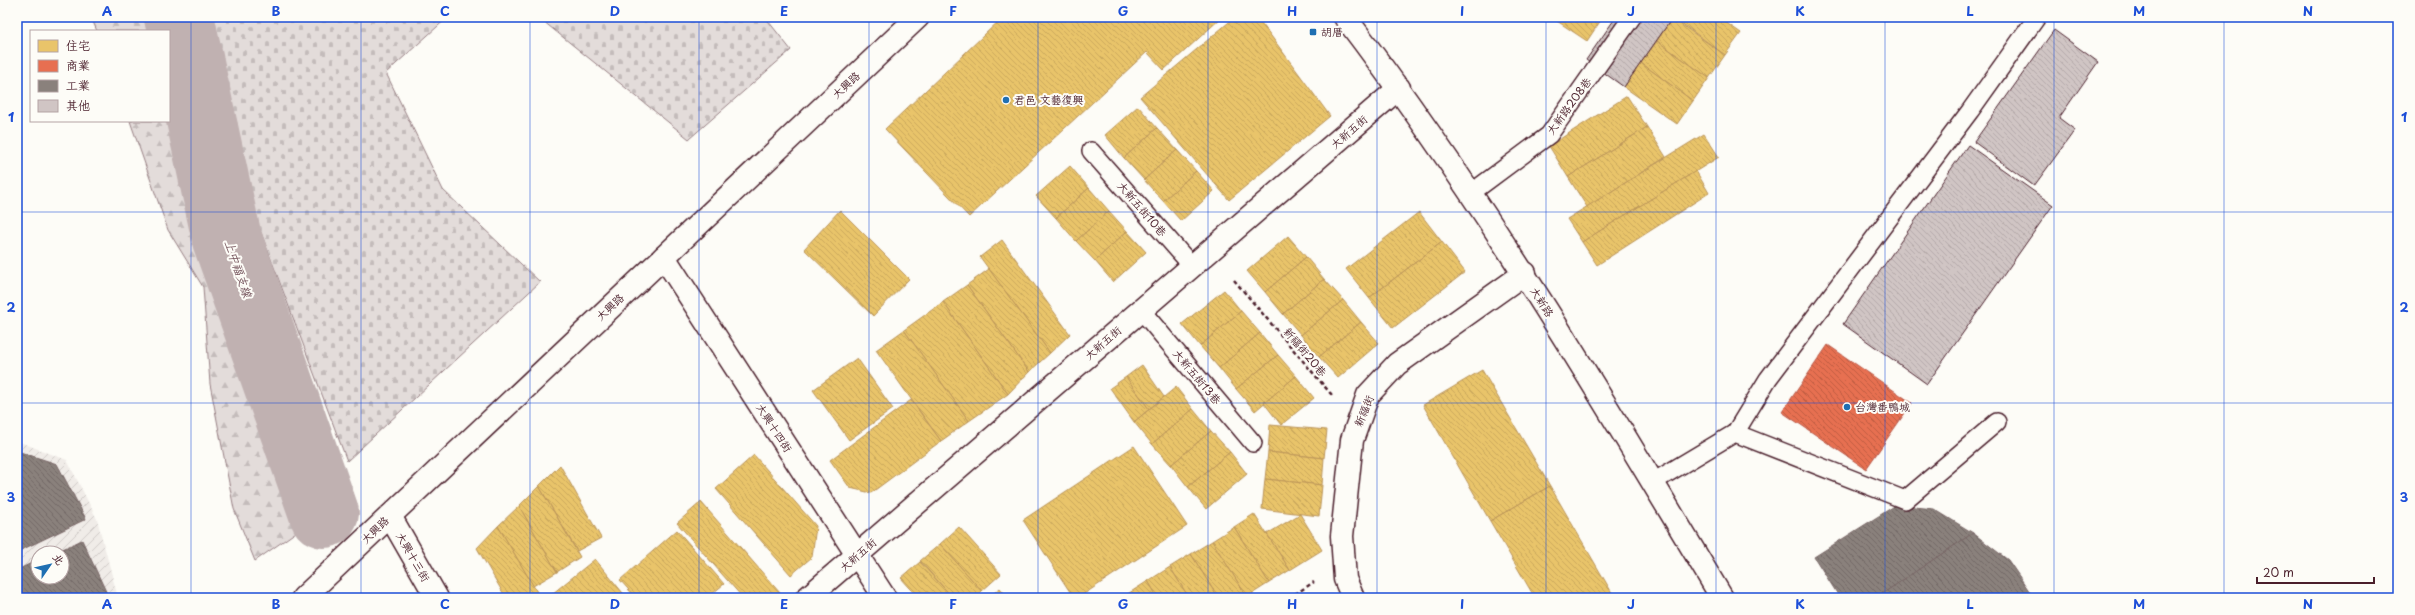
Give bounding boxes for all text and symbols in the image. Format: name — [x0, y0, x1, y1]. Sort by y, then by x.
text: A — [102, 1, 112, 20]
text: B — [272, 1, 281, 20]
text: C — [440, 1, 450, 20]
text: D — [610, 1, 620, 20]
text: E — [780, 1, 788, 20]
text: F — [949, 1, 957, 20]
text: G — [1118, 1, 1128, 20]
text: H — [1287, 1, 1297, 20]
text: I — [1460, 1, 1464, 20]
text: J — [1627, 1, 1635, 20]
text: K — [1795, 1, 1805, 20]
text: L — [1966, 1, 1974, 20]
text: M — [2133, 1, 2145, 20]
text: N — [2303, 1, 2313, 20]
place label: 胡厝 — [1321, 23, 1343, 40]
marker: 胡厝 — [1308, 27, 1318, 37]
legend — [30, 30, 170, 122]
text: 住宅 — [66, 36, 90, 54]
text: 商業 — [66, 56, 90, 74]
street label: 大興路 — [828, 67, 864, 102]
street label: 大新路208巷 — [1542, 74, 1595, 138]
text: 工業 — [66, 76, 90, 94]
place label: 君邑 文藝復興 — [1014, 91, 1084, 108]
marker: 君邑 文藝復興 — [1001, 95, 1011, 105]
text: 其他 — [66, 96, 90, 114]
text: 1 — [8, 107, 14, 126]
text: 1 — [2401, 107, 2407, 126]
street label: 大新五街 — [1326, 110, 1372, 152]
street label: 大新五街10巷 — [1114, 177, 1171, 240]
water label: 上中福支線 — [221, 237, 258, 301]
street label: 大新路 — [1526, 283, 1558, 320]
street label: 大興路 — [592, 289, 628, 324]
text: 2 — [6, 297, 16, 316]
text: 2 — [2399, 297, 2409, 316]
street label: 大新五街 — [1080, 321, 1126, 363]
street label: 新福街20巷 — [1280, 323, 1331, 380]
street label: 大新五街13巷 — [1169, 345, 1226, 408]
street label: 新福街 — [1349, 391, 1378, 429]
place label: 台灣番鴨城 — [1855, 398, 1910, 415]
street label: 大興十四街 — [752, 400, 797, 456]
marker: 台灣番鴨城 — [1842, 402, 1852, 412]
text: 3 — [7, 487, 16, 506]
text: 3 — [2400, 487, 2409, 506]
street label: 大興路 — [357, 512, 392, 547]
street label: 大興十三街 — [392, 529, 435, 586]
street label: 大新五街 — [835, 533, 881, 575]
north arrow — [30, 545, 70, 585]
text: 北 — [49, 550, 69, 568]
scale bar — [2257, 559, 2374, 585]
text: 20 m — [2263, 563, 2294, 581]
text: A — [102, 594, 112, 613]
text: B — [272, 594, 281, 613]
text: C — [440, 594, 450, 613]
text: D — [610, 594, 620, 613]
text: E — [780, 594, 788, 613]
text: F — [949, 594, 957, 613]
text: G — [1118, 594, 1128, 613]
text: H — [1287, 594, 1297, 613]
text: I — [1460, 594, 1464, 613]
text: J — [1627, 594, 1635, 613]
text: K — [1795, 594, 1805, 613]
text: L — [1966, 594, 1974, 613]
text: M — [2133, 594, 2145, 613]
text: N — [2303, 594, 2313, 613]

